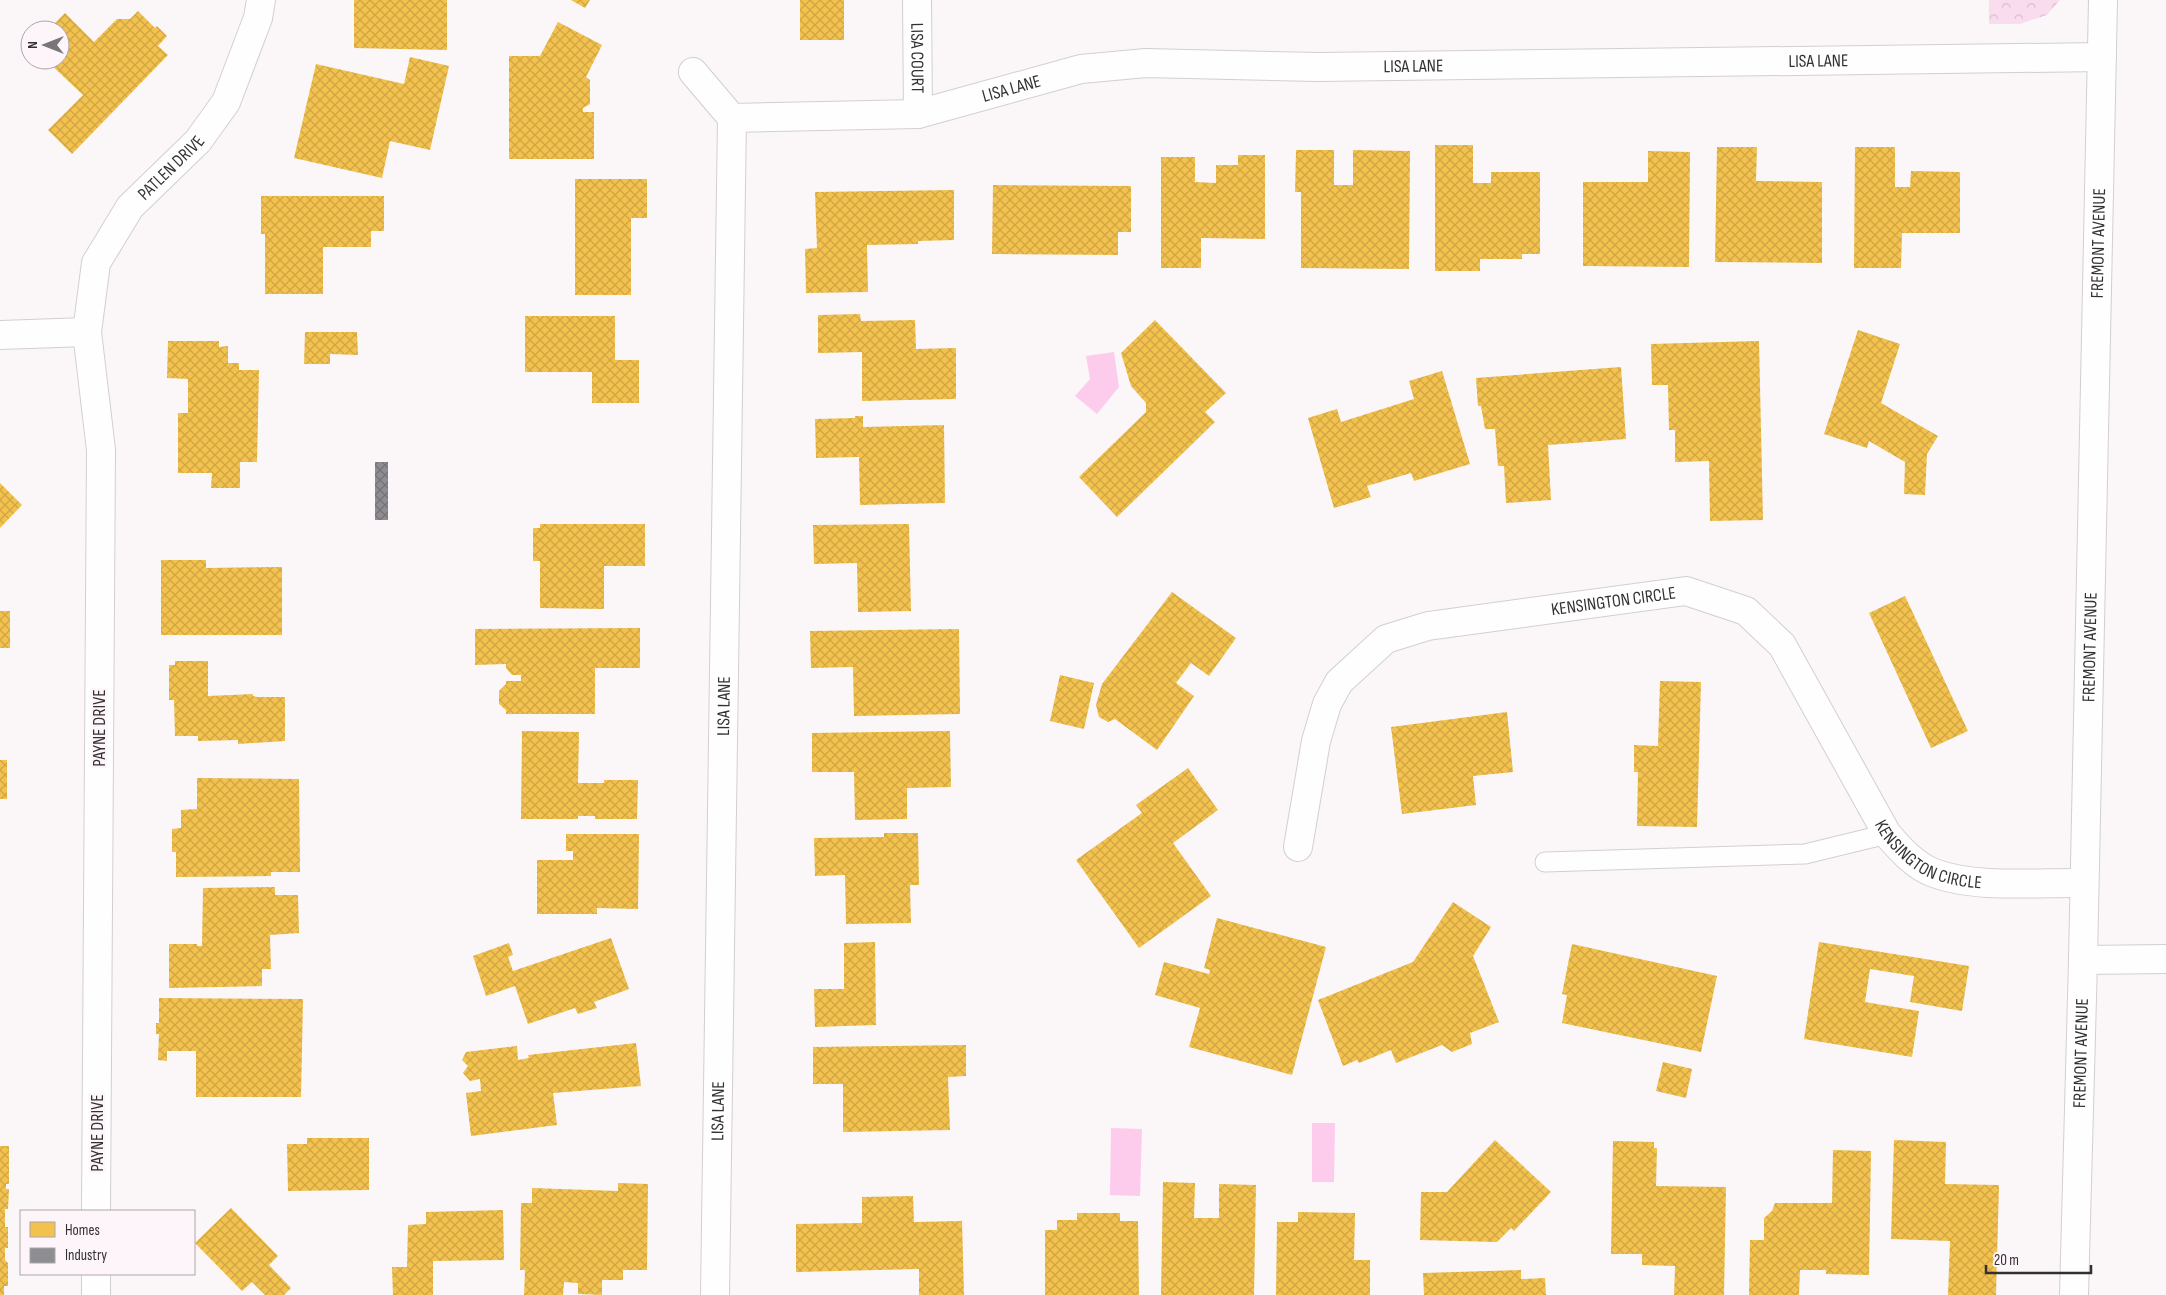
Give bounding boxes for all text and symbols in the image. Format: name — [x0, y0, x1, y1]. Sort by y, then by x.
north arrow — [20, 20, 70, 70]
street label: LISA COURT — [906, 23, 928, 93]
text: N — [24, 41, 41, 49]
street label: LISA LANE — [1788, 50, 1848, 72]
street label: LISA LANE — [1383, 55, 1443, 77]
street label: LISA LANE — [980, 71, 1043, 107]
street label: PATLEN DRIVE — [134, 132, 209, 205]
street label: FREMONT AVENUE — [2087, 188, 2110, 299]
street label: KENSINGTON CIRCLE — [1550, 583, 1677, 620]
street label: FREMONT AVENUE — [2078, 592, 2102, 702]
street label: LISA LANE — [713, 676, 735, 736]
street label: PAYNE DRIVE — [89, 689, 110, 767]
street label: KENSINGTON CIRCLE — [1870, 816, 1983, 893]
street label: FREMONT AVENUE — [2069, 998, 2093, 1108]
street label: LISA LANE — [707, 1081, 729, 1141]
street label: PAYNE DRIVE — [87, 1094, 108, 1172]
legend — [20, 1210, 195, 1275]
text: Homes — [65, 1221, 100, 1240]
scale bar — [1986, 1242, 2091, 1274]
text: Industry — [65, 1246, 107, 1265]
text: 20 m — [1994, 1251, 2019, 1270]

